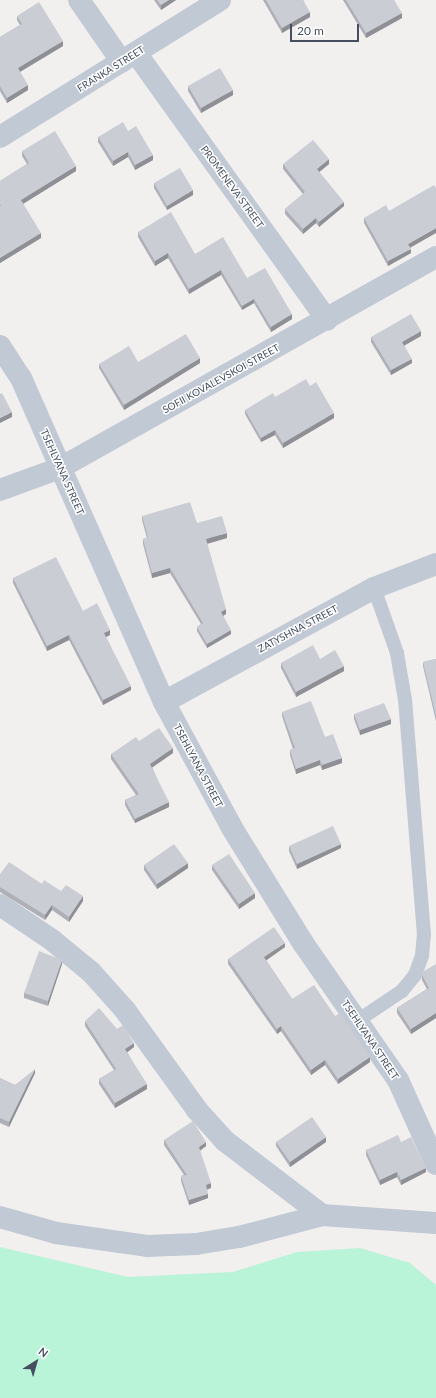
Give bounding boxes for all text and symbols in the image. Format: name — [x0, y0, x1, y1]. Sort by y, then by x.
scale bar — [292, 16, 361, 42]
text: 20 m — [297, 23, 324, 38]
street label: FRANKA STREET — [75, 43, 147, 95]
street label: PROMENEVA STREET — [198, 143, 266, 231]
street label: SOFII KOVALEVSKOI STREET — [160, 342, 282, 416]
street label: TSEHLYANA STREET — [38, 427, 86, 517]
street label: ZATYSHNA STREET — [256, 603, 340, 655]
street label: TSEHLYANA STREET — [171, 722, 225, 810]
street label: TSEHLYANA STREET — [339, 998, 401, 1082]
north arrow — [16, 1342, 56, 1382]
text: N — [36, 1344, 51, 1360]

